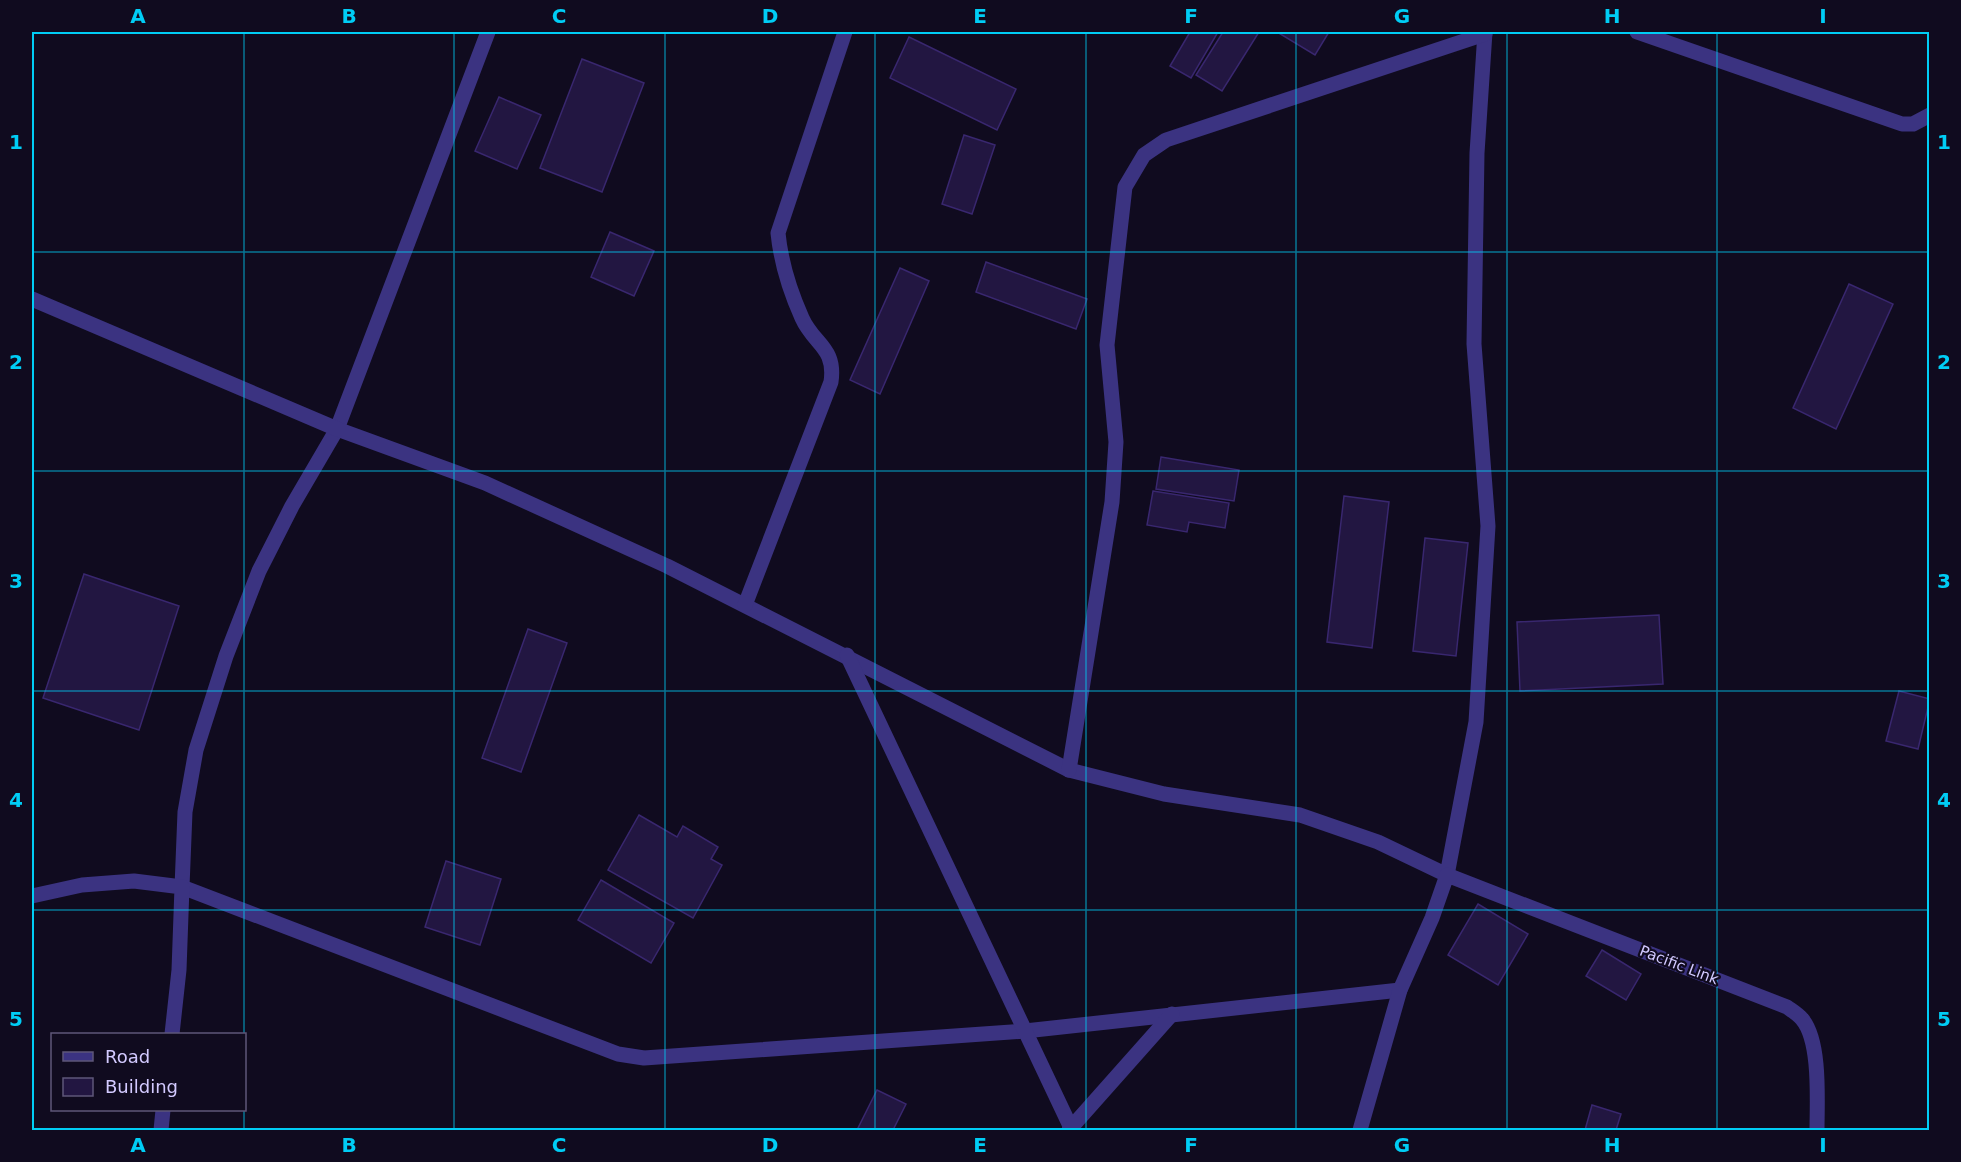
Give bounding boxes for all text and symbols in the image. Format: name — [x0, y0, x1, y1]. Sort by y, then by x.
text: A — [130, 4, 146, 28]
text: B — [341, 4, 357, 28]
text: C — [552, 4, 566, 28]
text: D — [762, 4, 778, 28]
text: E — [973, 4, 987, 28]
text: F — [1184, 4, 1198, 28]
text: G — [1394, 4, 1410, 28]
text: H — [1604, 4, 1620, 28]
text: I — [1819, 4, 1827, 28]
text: 1 — [9, 130, 23, 154]
text: 1 — [1937, 130, 1951, 154]
text: 2 — [9, 350, 23, 374]
text: 2 — [1937, 350, 1951, 374]
text: 3 — [9, 569, 23, 593]
text: 3 — [1937, 569, 1951, 593]
text: 4 — [9, 788, 23, 812]
text: 4 — [1937, 788, 1951, 812]
street label: Pacific Link — [1637, 942, 1721, 988]
text: 5 — [9, 1007, 23, 1031]
text: 5 — [1937, 1007, 1951, 1031]
legend — [51, 1033, 246, 1111]
text: Road — [105, 1046, 150, 1067]
text: Building — [105, 1076, 178, 1097]
text: A — [130, 1133, 146, 1157]
text: B — [341, 1133, 357, 1157]
text: C — [552, 1133, 566, 1157]
text: D — [762, 1133, 778, 1157]
text: E — [973, 1133, 987, 1157]
text: F — [1184, 1133, 1198, 1157]
text: G — [1394, 1133, 1410, 1157]
text: H — [1604, 1133, 1620, 1157]
text: I — [1819, 1133, 1827, 1157]

